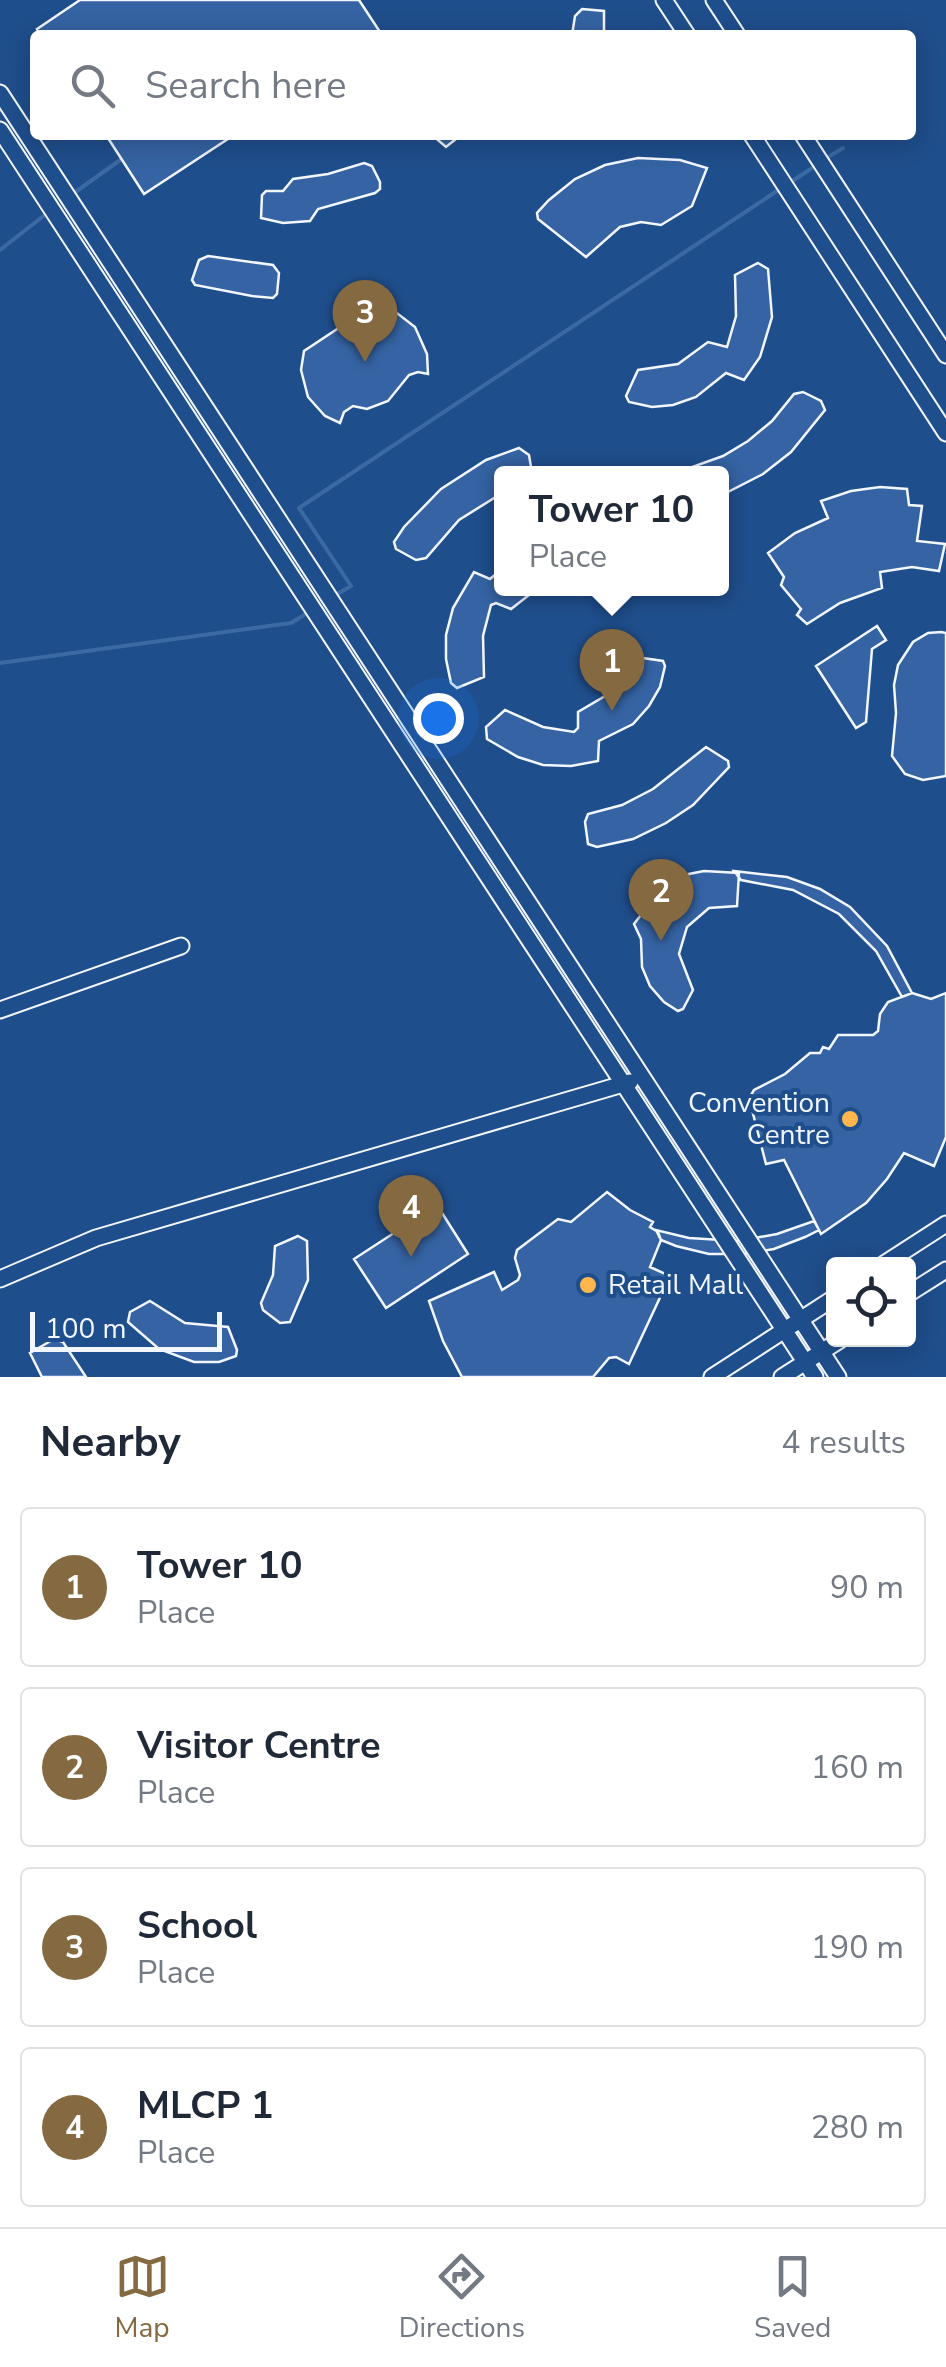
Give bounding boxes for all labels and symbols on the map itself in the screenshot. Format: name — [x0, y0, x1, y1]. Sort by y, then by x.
pin: 3 — [332, 280, 398, 362]
pin: 1 — [580, 628, 644, 711]
your location — [413, 693, 464, 744]
pin: 2 — [628, 858, 694, 941]
place label: Convention Centre — [688, 1084, 830, 1154]
marker: Convention Centre — [839, 1108, 861, 1130]
pin: 4 — [378, 1174, 444, 1257]
place label: Retail Mall — [608, 1266, 744, 1304]
marker: Retail Mall — [577, 1274, 599, 1296]
scale bar — [30, 1307, 222, 1352]

